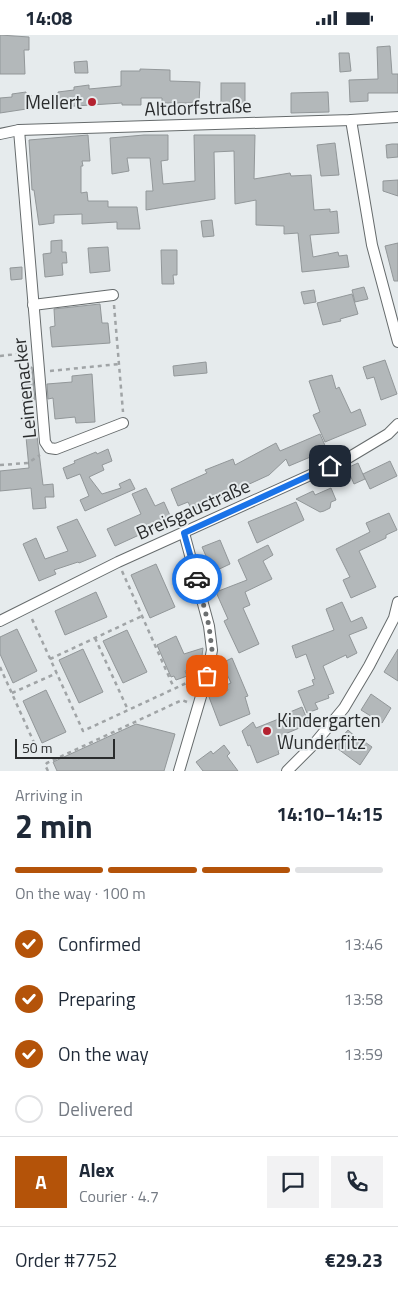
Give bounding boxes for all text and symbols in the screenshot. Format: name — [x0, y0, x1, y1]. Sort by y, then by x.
text: 14:08 — [25, 3, 72, 32]
place label: Mellert — [25, 87, 82, 116]
street label: Altdorfstraße — [144, 90, 252, 123]
marker: Mellert — [86, 96, 98, 108]
street label: Leimenacker — [4, 336, 43, 440]
pin — [309, 445, 351, 487]
icon: home — [316, 452, 344, 480]
street label: Breisgaustraße — [131, 470, 254, 547]
courier — [172, 554, 222, 604]
icon: car — [183, 565, 211, 593]
pin — [186, 655, 228, 697]
icon: bag — [193, 662, 221, 690]
place label: Kindergarten Wunderfitz — [277, 705, 381, 756]
marker: Kindergarten Wunderfitz — [261, 725, 273, 737]
scale bar — [15, 736, 115, 759]
text: 50 m — [22, 737, 52, 758]
text: Arriving in — [15, 783, 83, 807]
text: 14:10–14:15 — [276, 799, 383, 828]
text: 2 min — [15, 802, 93, 850]
text: On the way · 100 m — [15, 881, 146, 905]
text: Confirmed — [58, 929, 141, 958]
icon: check — [15, 930, 43, 958]
text: 13:46 — [344, 932, 383, 956]
text: Preparing — [58, 984, 135, 1013]
icon: check — [15, 985, 43, 1013]
text: 13:58 — [344, 987, 383, 1011]
text: On the way — [58, 1039, 149, 1068]
icon: check — [15, 1040, 43, 1068]
text: 13:59 — [344, 1042, 383, 1066]
text: Delivered — [58, 1094, 133, 1123]
text: Alex — [79, 1155, 114, 1184]
button: chat — [267, 1156, 319, 1208]
button: phone — [331, 1156, 383, 1208]
text: A — [35, 1167, 47, 1196]
text: Courier · 4.7 — [79, 1184, 159, 1208]
text: Order #7752 — [15, 1245, 117, 1274]
text: €29.23 — [325, 1245, 383, 1274]

